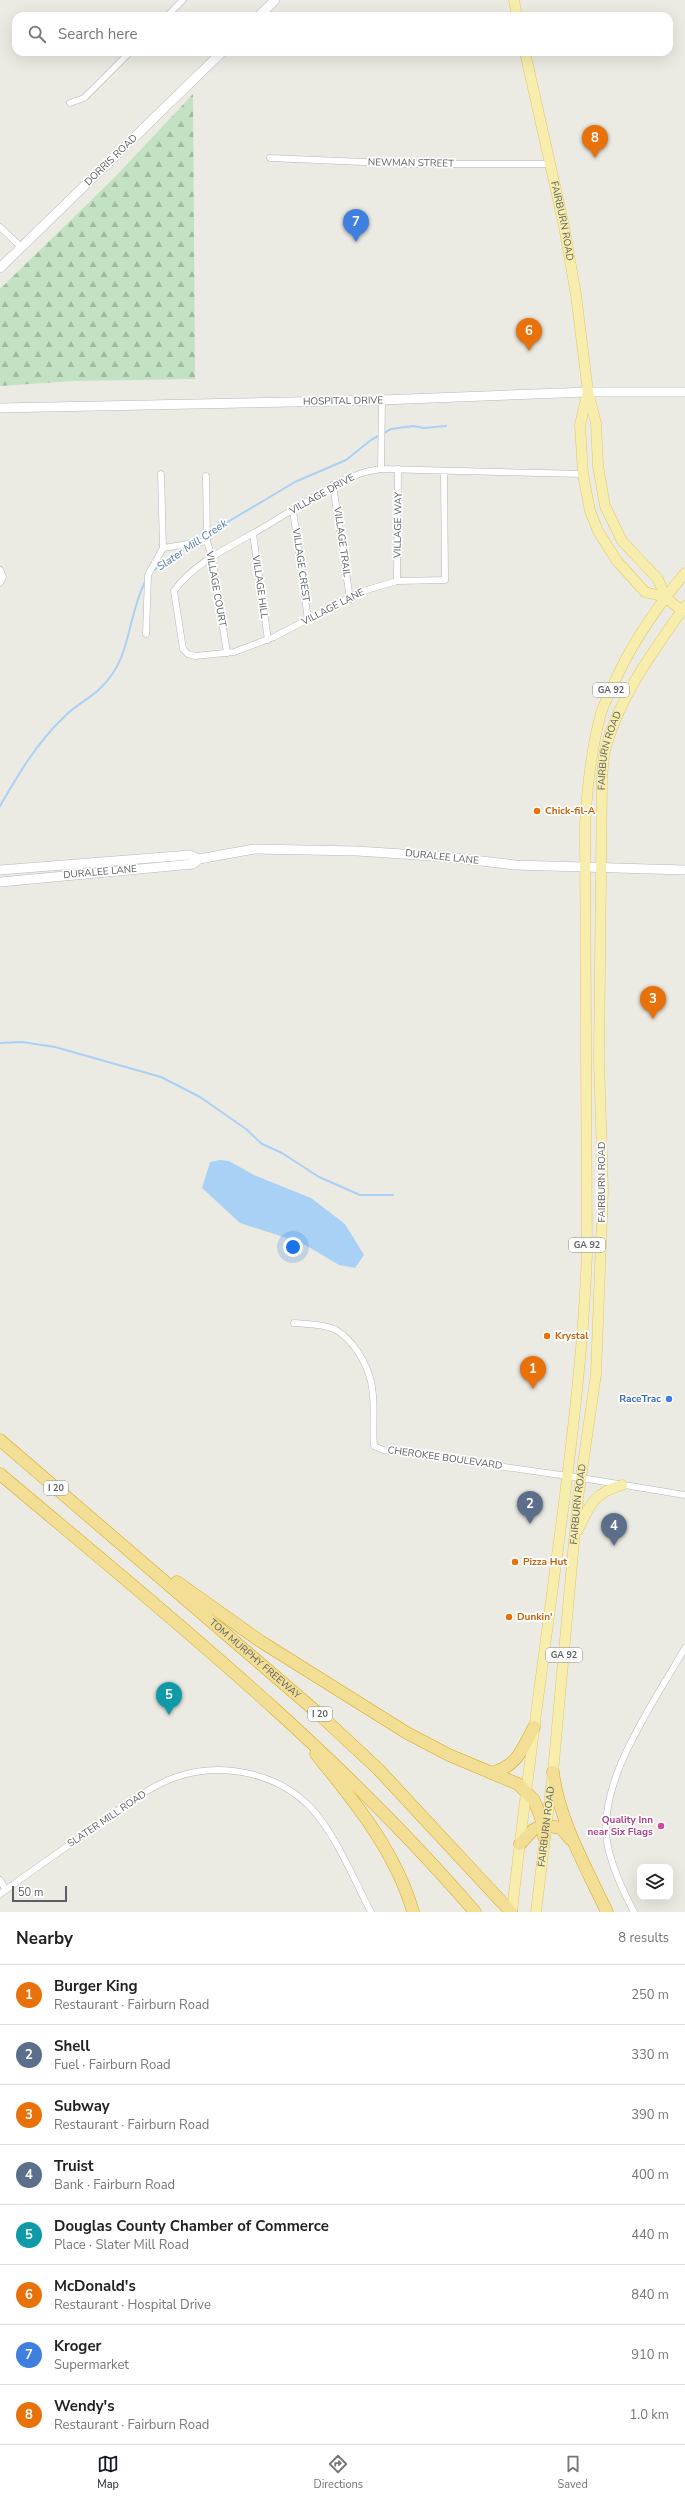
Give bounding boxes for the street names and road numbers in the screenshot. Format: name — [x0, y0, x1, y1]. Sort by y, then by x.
street label: DORRIS ROAD — [81, 131, 141, 189]
street label: NEWMAN STREET — [368, 155, 454, 171]
street label: FAIRBURN ROAD — [547, 180, 577, 262]
street label: HOSPITAL DRIVE — [303, 393, 383, 409]
street label: VILLAGE DRIVE — [286, 470, 357, 518]
street label: VILLAGE WAY — [390, 491, 406, 559]
street label: VILLAGE TRAIL — [330, 505, 354, 579]
street label: VILLAGE CREST — [289, 526, 313, 603]
street label: VILLAGE COURT — [202, 549, 230, 628]
street label: VILLAGE HILL — [248, 553, 271, 620]
street label: VILLAGE LANE — [298, 585, 367, 629]
road number: GA 92 — [593, 683, 629, 697]
street label: FAIRBURN ROAD — [595, 709, 625, 790]
street label: DURALEE LANE — [404, 846, 480, 868]
street label: DURALEE LANE — [63, 862, 138, 882]
street label: FAIRBURN ROAD — [595, 1141, 609, 1223]
road number: GA 92 — [569, 1238, 605, 1252]
street label: CHEROKEE BOULEVARD — [387, 1443, 503, 1473]
street label: FAIRBURN ROAD — [567, 1463, 590, 1545]
road number: I 20 — [44, 1481, 68, 1495]
street label: TOM MURPHY FREEWAY — [206, 1616, 304, 1703]
road number: GA 92 — [546, 1648, 582, 1662]
road number: I 20 — [308, 1707, 332, 1721]
street label: FAIRBURN ROAD — [535, 1786, 558, 1868]
street label: SLATER MILL ROAD — [65, 1787, 149, 1851]

